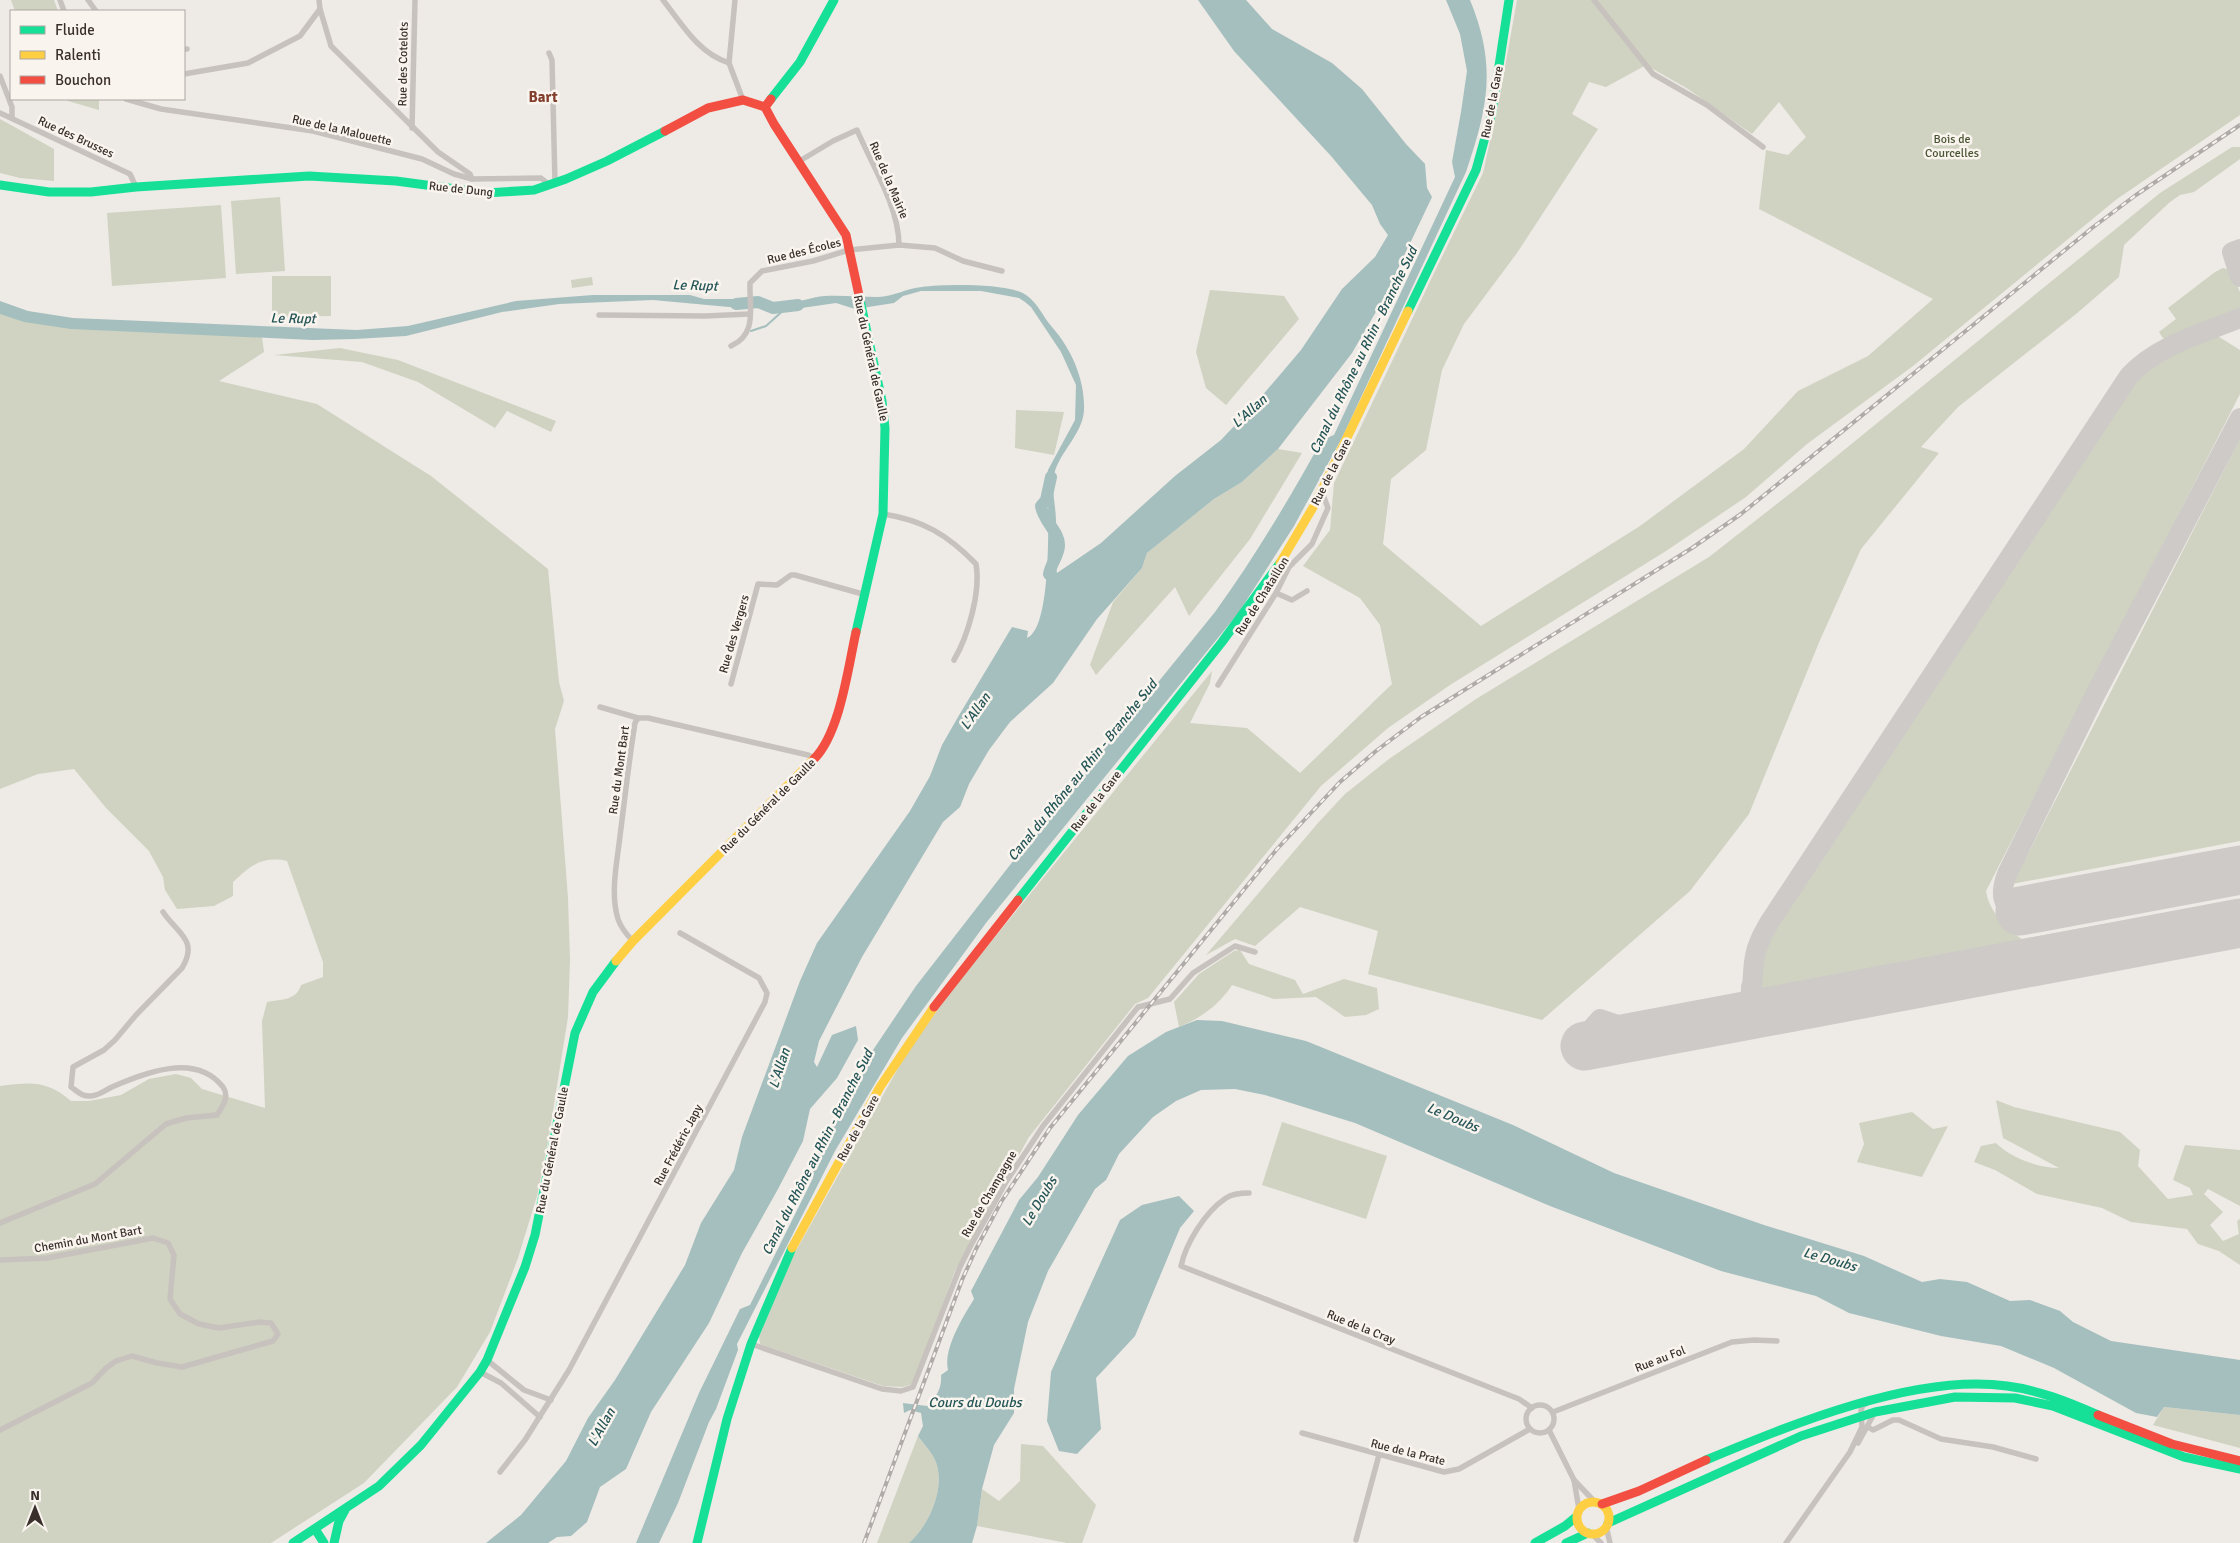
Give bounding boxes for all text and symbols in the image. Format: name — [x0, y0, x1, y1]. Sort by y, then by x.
legend — [10, 10, 185, 100]
text: Fluide — [55, 21, 95, 39]
street label: Rue des Cotelots — [395, 22, 412, 107]
text: Ralenti — [55, 46, 101, 64]
street label: Rue de la Gare — [1478, 65, 1507, 140]
text: Bouchon — [55, 71, 111, 89]
district label: Bart — [528, 88, 558, 106]
street label: Rue de la Malouette — [291, 112, 393, 149]
street label: Rue des Brusses — [35, 113, 116, 162]
park label: Bois de Courcelles — [1925, 132, 1979, 161]
street label: Rue de la Mairie — [866, 139, 912, 221]
street label: Rue de Dung — [428, 179, 494, 200]
street label: Rue des Écoles — [766, 235, 843, 268]
water label: Canal du Rhône au Rhin - Branche Sud — [1306, 243, 1422, 456]
water label: Le Rupt — [672, 276, 720, 295]
street label: Rue du Général de Gaulle — [850, 294, 891, 423]
water label: Le Rupt — [270, 310, 318, 327]
water label: L'Allan — [1228, 391, 1271, 432]
street label: Rue de la Gare — [1308, 436, 1355, 508]
street label: Rue de Chataillon — [1232, 554, 1293, 638]
street label: Rue des Vergers — [716, 593, 753, 675]
water label: Canal du Rhône au Rhin - Branche Sud — [1004, 675, 1162, 864]
water label: L'Allan — [957, 689, 994, 733]
street label: Rue du Mont Bart — [606, 725, 633, 815]
street label: Rue du Général de Gaulle — [718, 756, 819, 857]
street label: Rue de la Gare — [1068, 768, 1125, 835]
water label: Canal du Rhône au Rhin - Branche Sud — [758, 1045, 878, 1258]
water label: L'Allan — [765, 1046, 794, 1090]
street label: Rue du Général de Gaulle — [533, 1085, 572, 1215]
street label: Rue de la Gare — [834, 1093, 883, 1164]
water label: Le Doubs — [1424, 1099, 1483, 1137]
street label: Rue Frédéric Japy — [651, 1102, 706, 1188]
street label: Rue de Champagne — [958, 1148, 1020, 1240]
water label: Le Doubs — [1018, 1172, 1062, 1229]
street label: Chemin du Mont Bart — [33, 1223, 143, 1256]
water label: Le Doubs — [1801, 1244, 1860, 1276]
street label: Rue de la Cray — [1324, 1307, 1398, 1348]
street label: Rue au Fol — [1633, 1343, 1688, 1376]
water label: Cours du Doubs — [928, 1394, 1024, 1411]
water label: L'Allan — [584, 1405, 619, 1449]
street label: Rue de la Prate — [1369, 1436, 1447, 1469]
north arrow — [10, 1483, 60, 1533]
text: N — [30, 1487, 40, 1504]

